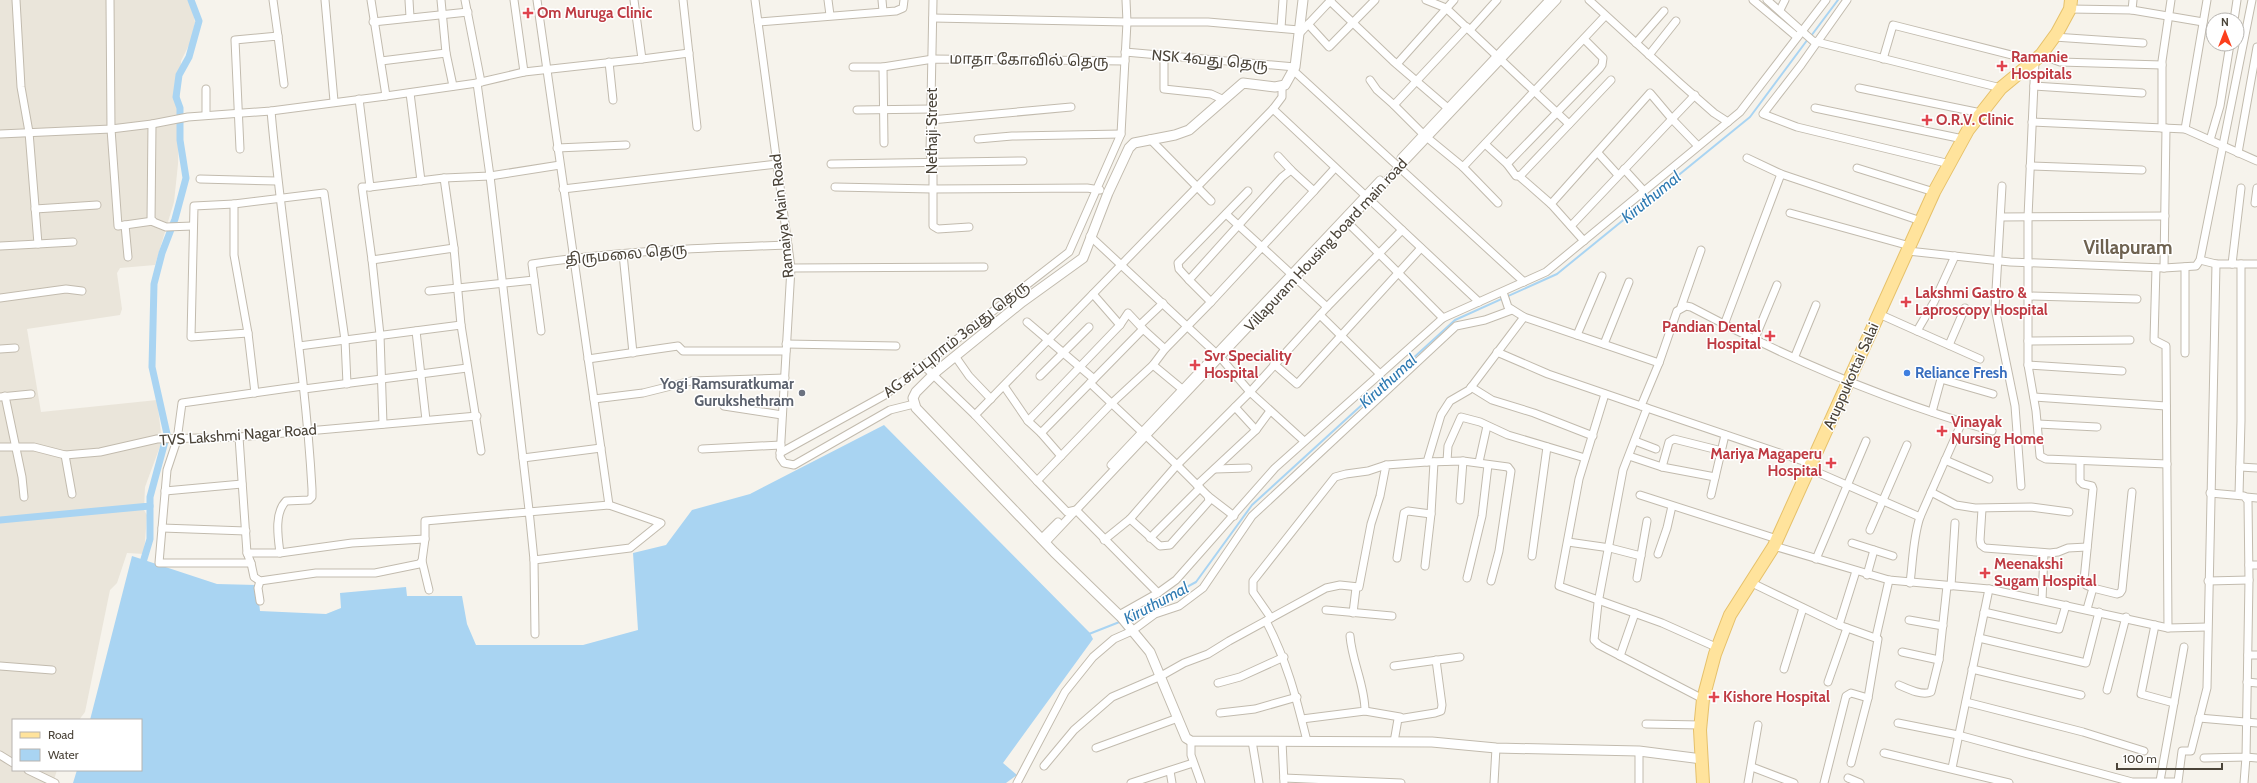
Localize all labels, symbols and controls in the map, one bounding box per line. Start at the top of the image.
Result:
place label: Om Muruga Clinic [537,4,652,22]
marker: Om Muruga Clinic [522,7,534,19]
north arrow [2205,12,2245,52]
text: N [2221,15,2229,29]
street label: NSK 4வது தெரு [1151,46,1269,76]
place label: Ramanie Hospitals [2011,48,2072,83]
street label: மாதா கோவில் தெரு [949,50,1109,72]
marker: Ramanie Hospitals [1996,60,2008,72]
street label: Nethaji Street [923,88,941,174]
place label: O.R.V. Clinic [1936,111,2014,129]
marker: O.R.V. Clinic [1921,114,1933,126]
street label: Ramaiya Main Road [767,153,797,279]
street label: Villapuram Housing board main road [1241,155,1411,335]
water label: Kiruthumal [1617,167,1685,227]
district label: Villapuram [2083,236,2173,259]
street label: திருமலை தெரு [564,240,688,270]
street label: AG சுப்புராம் 3வது தெரு [880,277,1034,403]
place label: Lakshmi Gastro & Laproscopy Hospital [1915,284,2048,319]
marker: Lakshmi Gastro & Laproscopy Hospital [1900,296,1912,308]
place label: Pandian Dental Hospital [1662,318,1761,353]
street label: Aruppukottai Salai [1819,320,1883,432]
marker: Pandian Dental Hospital [1764,330,1776,342]
place label: Svr Speciality Hospital [1204,347,1293,382]
water label: Kiruthumal [1355,350,1421,412]
marker: Svr Speciality Hospital [1189,359,1201,371]
place label: Reliance Fresh [1915,364,2007,382]
marker: Reliance Fresh [1902,368,1912,378]
place label: Yogi Ramsuratkumar Gurukshethram [659,375,794,410]
marker: Yogi Ramsuratkumar Gurukshethram [797,388,807,398]
place label: Vinayak Nursing Home [1951,413,2044,448]
street label: TVS Lakshmi Nagar Road [159,421,317,449]
marker: Vinayak Nursing Home [1936,425,1948,437]
place label: Mariya Magaperu Hospital [1710,445,1822,480]
marker: Mariya Magaperu Hospital [1825,457,1837,469]
place label: Meenakshi Sugam Hospital [1994,555,2097,590]
marker: Meenakshi Sugam Hospital [1979,567,1991,579]
water label: Kiruthumal [1120,578,1192,628]
place label: Kishore Hospital [1723,688,1830,706]
marker: Kishore Hospital [1708,691,1720,703]
legend [12,719,142,771]
text: Road [48,727,74,742]
scale bar [2117,745,2222,771]
text: Water [48,747,79,762]
text: 100 m [2123,751,2157,766]

